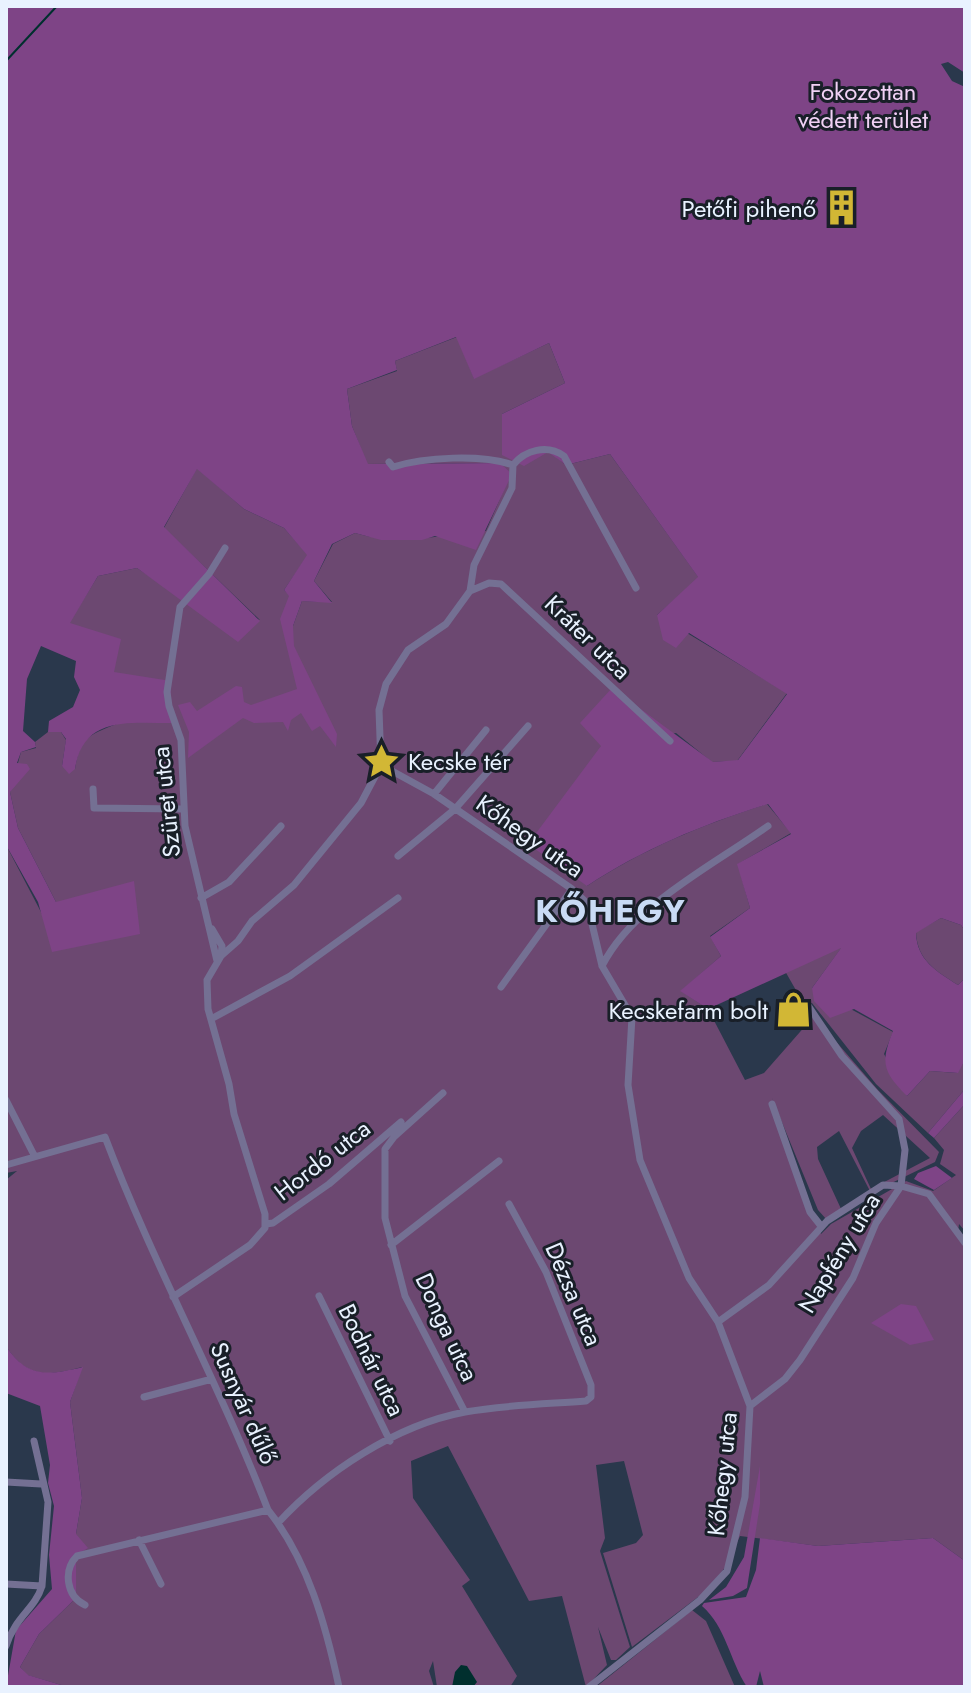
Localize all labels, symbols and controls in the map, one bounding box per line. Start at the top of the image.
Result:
park label: Fokozottan védett terület [798,74,928,137]
building icon: Petőfi pihenő [823,189,861,227]
place label: Petőfi pihenő [681,191,816,226]
street label: Kráter utca [537,587,639,687]
place icon: Kecske tér [363,742,401,780]
place label: Kecske tér [408,744,511,779]
street label: Szüret utca [143,745,189,859]
street label: Kőhegy utca [469,786,591,886]
district label: KŐHEGY [535,888,687,934]
shop icon: Kecskefarm bolt [775,991,813,1029]
place label: Kecskefarm bolt [608,993,768,1028]
street label: Hordó utca [266,1111,378,1209]
street label: Napfény utca [789,1186,889,1320]
street label: Dézsa utca [536,1237,612,1351]
street label: Donga utca [407,1267,487,1387]
street label: Bodnár utca [330,1298,414,1422]
street label: Susnyár dűlő [201,1336,287,1470]
street label: Kőhegy utca [698,1410,746,1538]

